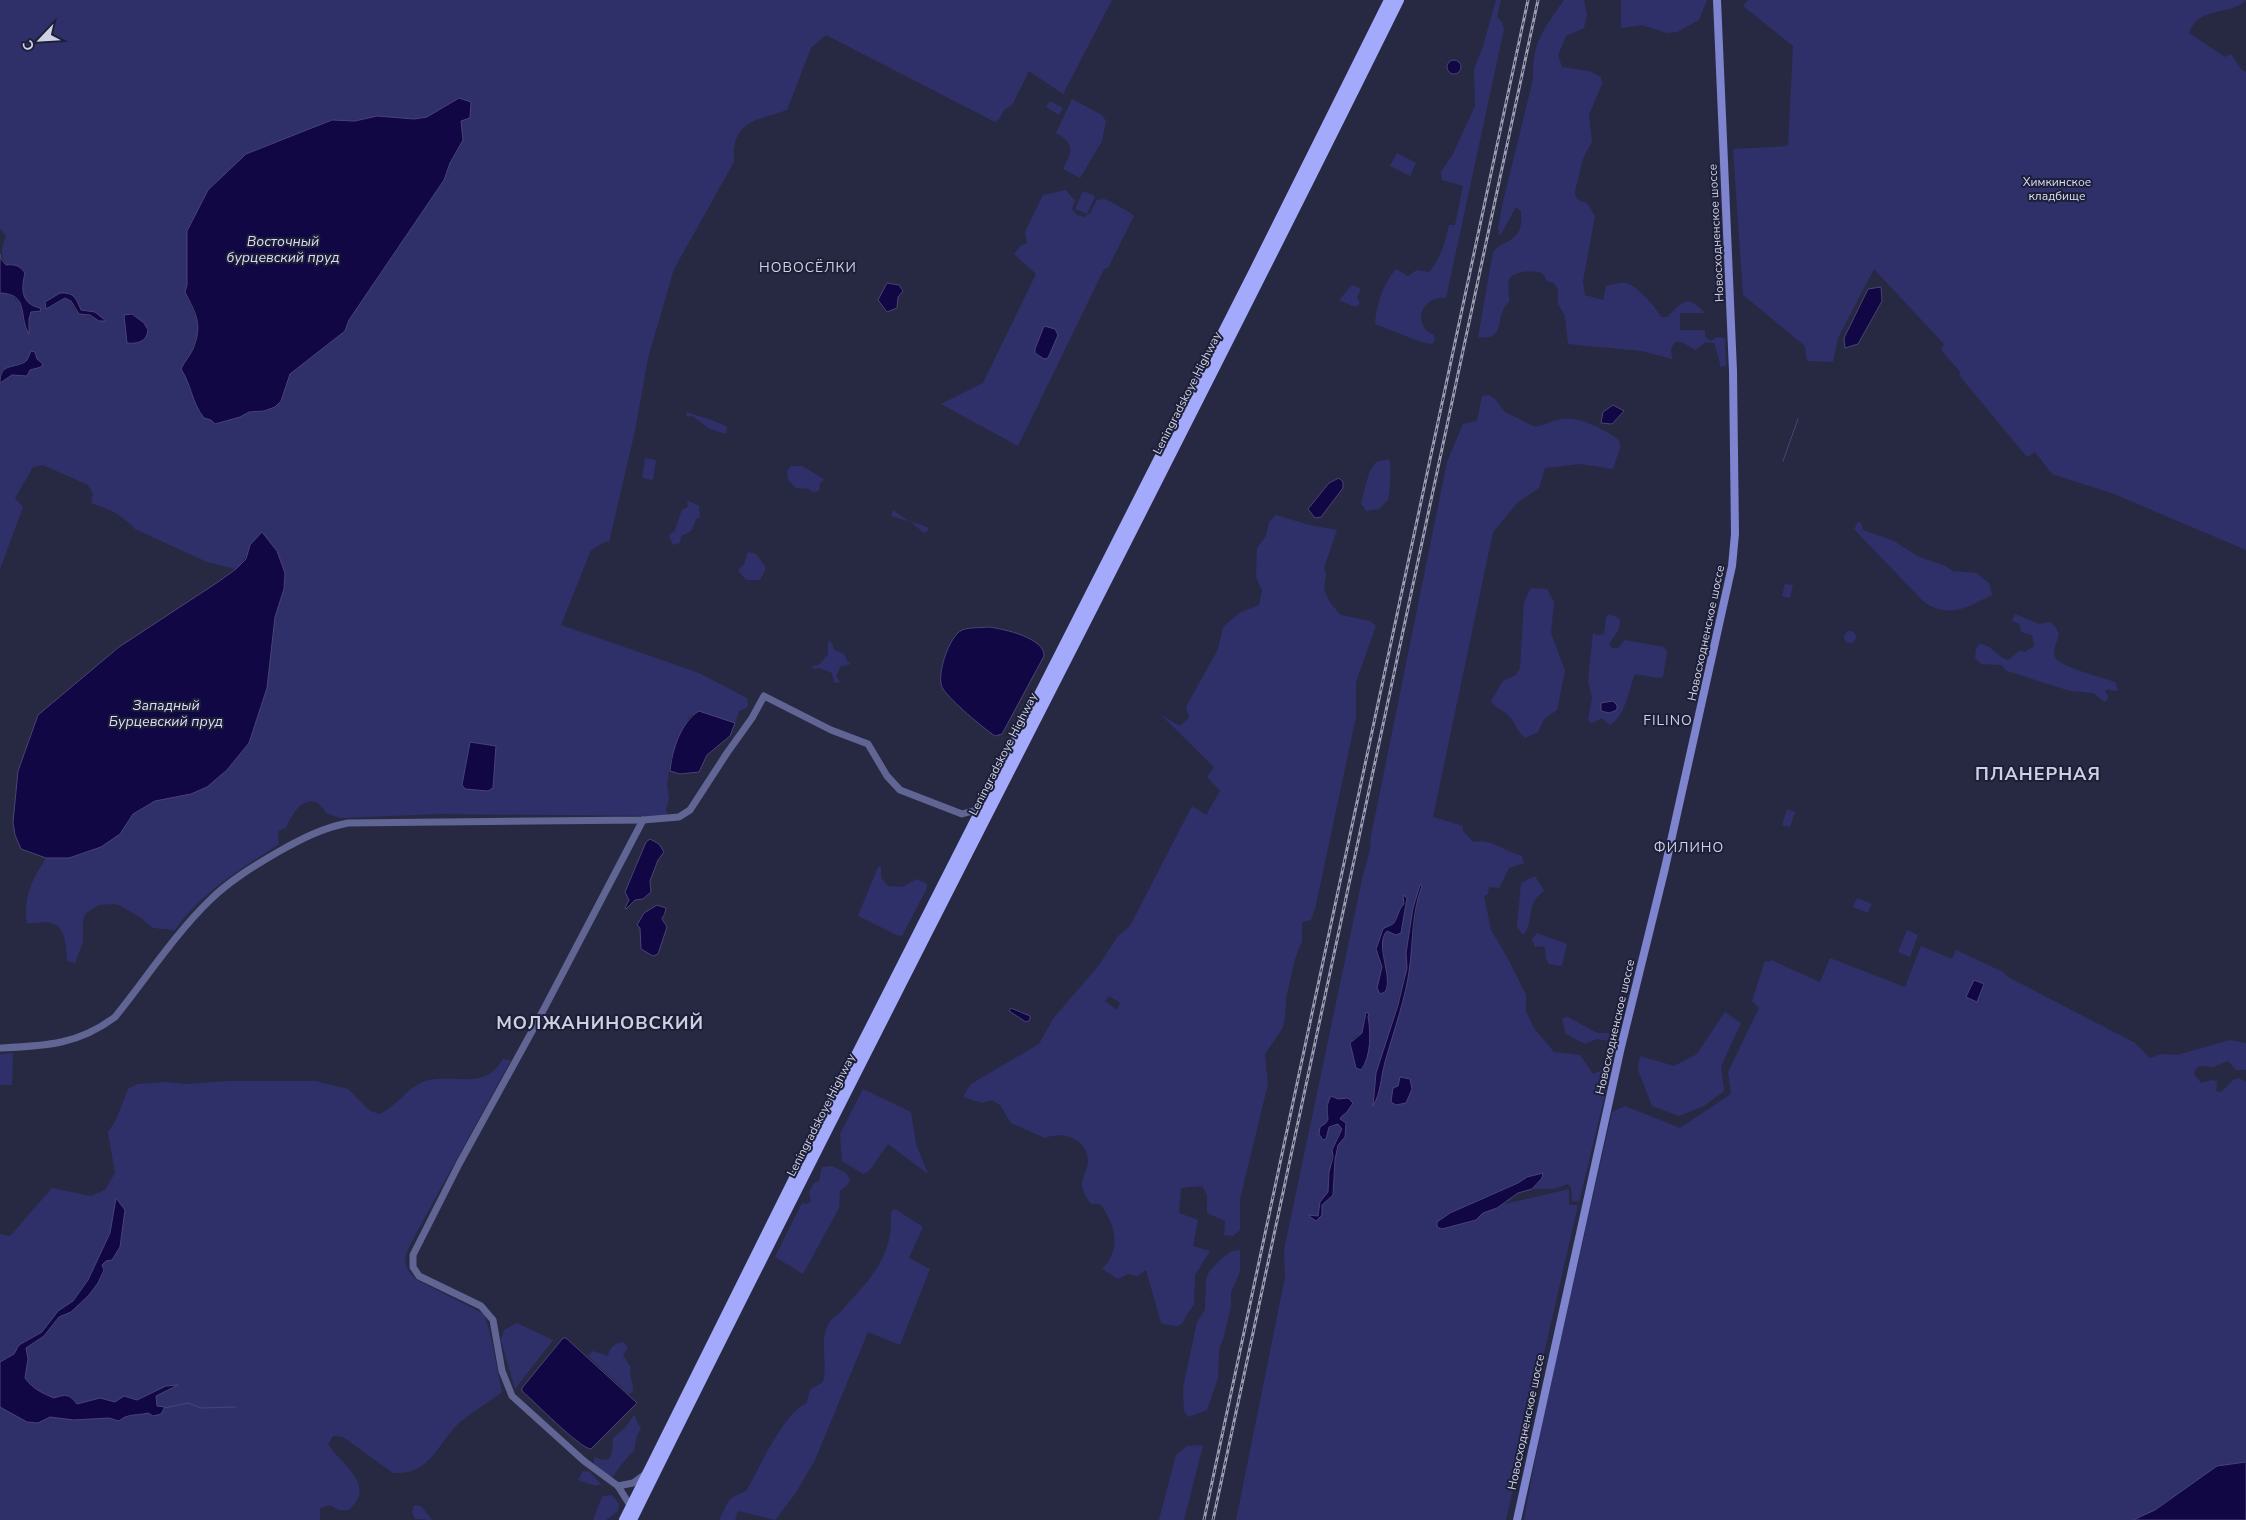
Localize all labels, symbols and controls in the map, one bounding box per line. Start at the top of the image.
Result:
north arrow [15,15,65,65]
text: С [18,37,39,54]
street label: Новосходненское шоссе [1704,163,1728,303]
park label: Химкинское кладбище [2023,174,2091,204]
water label: Восточный бурцевский пруд [227,232,339,267]
district label: НОВОСЁЛКИ [759,258,857,277]
street label: Leningradskoye Highway [1149,328,1225,457]
street label: Новосходненское шоссе [1684,564,1728,702]
street label: Leningradskoye Highway [965,689,1041,818]
water label: Западный Бурцевский пруд [109,696,223,731]
district label: FILINO [1643,711,1693,730]
district label: ПЛАНЕРНАЯ [1975,762,2101,786]
district label: ФИЛИНО [1654,838,1724,857]
street label: Новосходненское шоссе [1592,958,1638,1096]
district label: МОЛЖАНИНОВСКИЙ [496,1011,704,1035]
street label: Leningradskoye Highway [783,1050,859,1179]
street label: Новосходненское шоссе [1504,1353,1548,1491]

